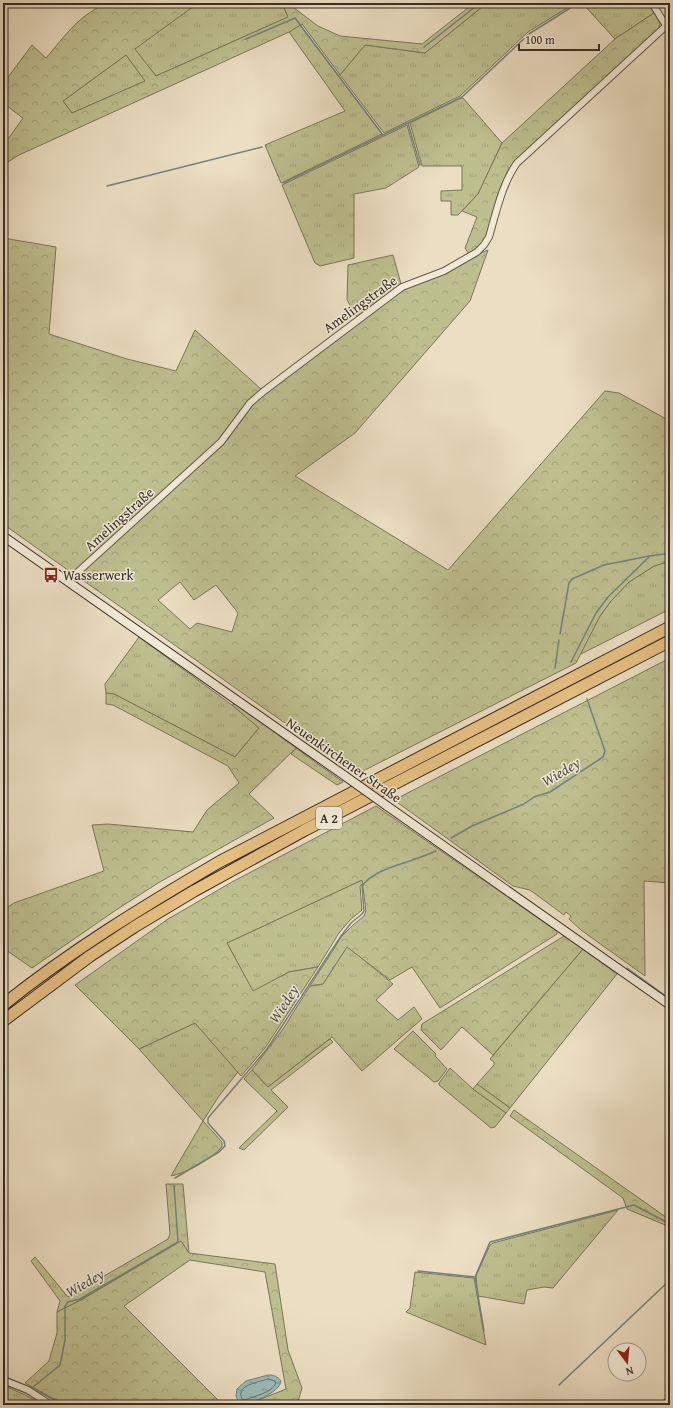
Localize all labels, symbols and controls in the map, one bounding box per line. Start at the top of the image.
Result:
scale bar [519,26,599,52]
text: 100 m [525,31,555,48]
street label: Amelingstraße [319,270,401,338]
street label: Amelingstraße [80,482,158,555]
place label: Wasserwerk [63,565,134,585]
bus stop icon: Wasserwerk [42,566,60,584]
street label: Neuenkirchener Straße [282,713,406,808]
water label: Wiedey [537,752,584,791]
road number: A 2 [316,807,342,829]
water label: Wiedey [263,980,304,1027]
water label: Wiedey [61,1263,108,1302]
north arrow [607,1342,647,1382]
text: N [623,1363,635,1380]

